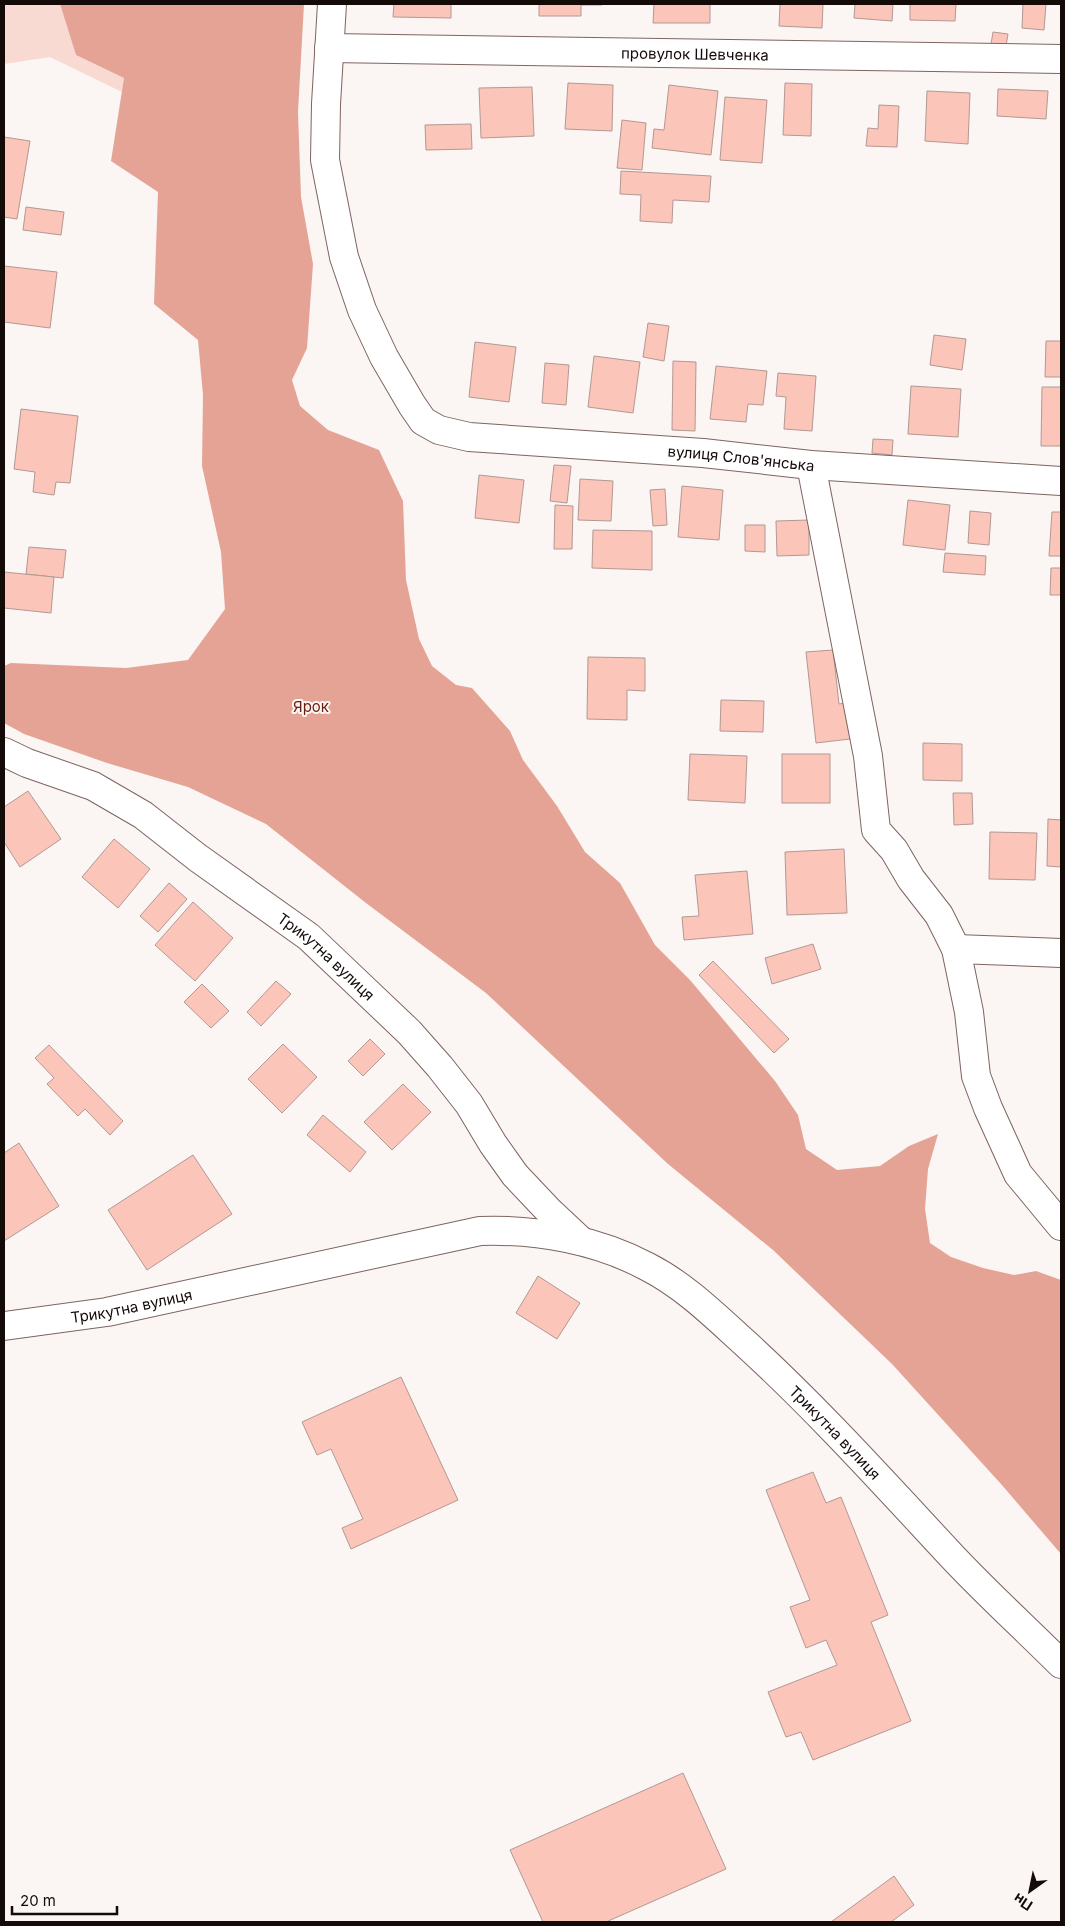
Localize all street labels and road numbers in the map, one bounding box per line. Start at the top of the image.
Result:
street label: провулок Шевченка [621,43,769,64]
street label: вулиця Слов'янська [667,441,816,475]
street label: Трикутна вулиця [274,908,379,1004]
street label: Трикутна вулиця [69,1284,194,1326]
street label: Трикутна вулиця [786,1381,885,1483]

